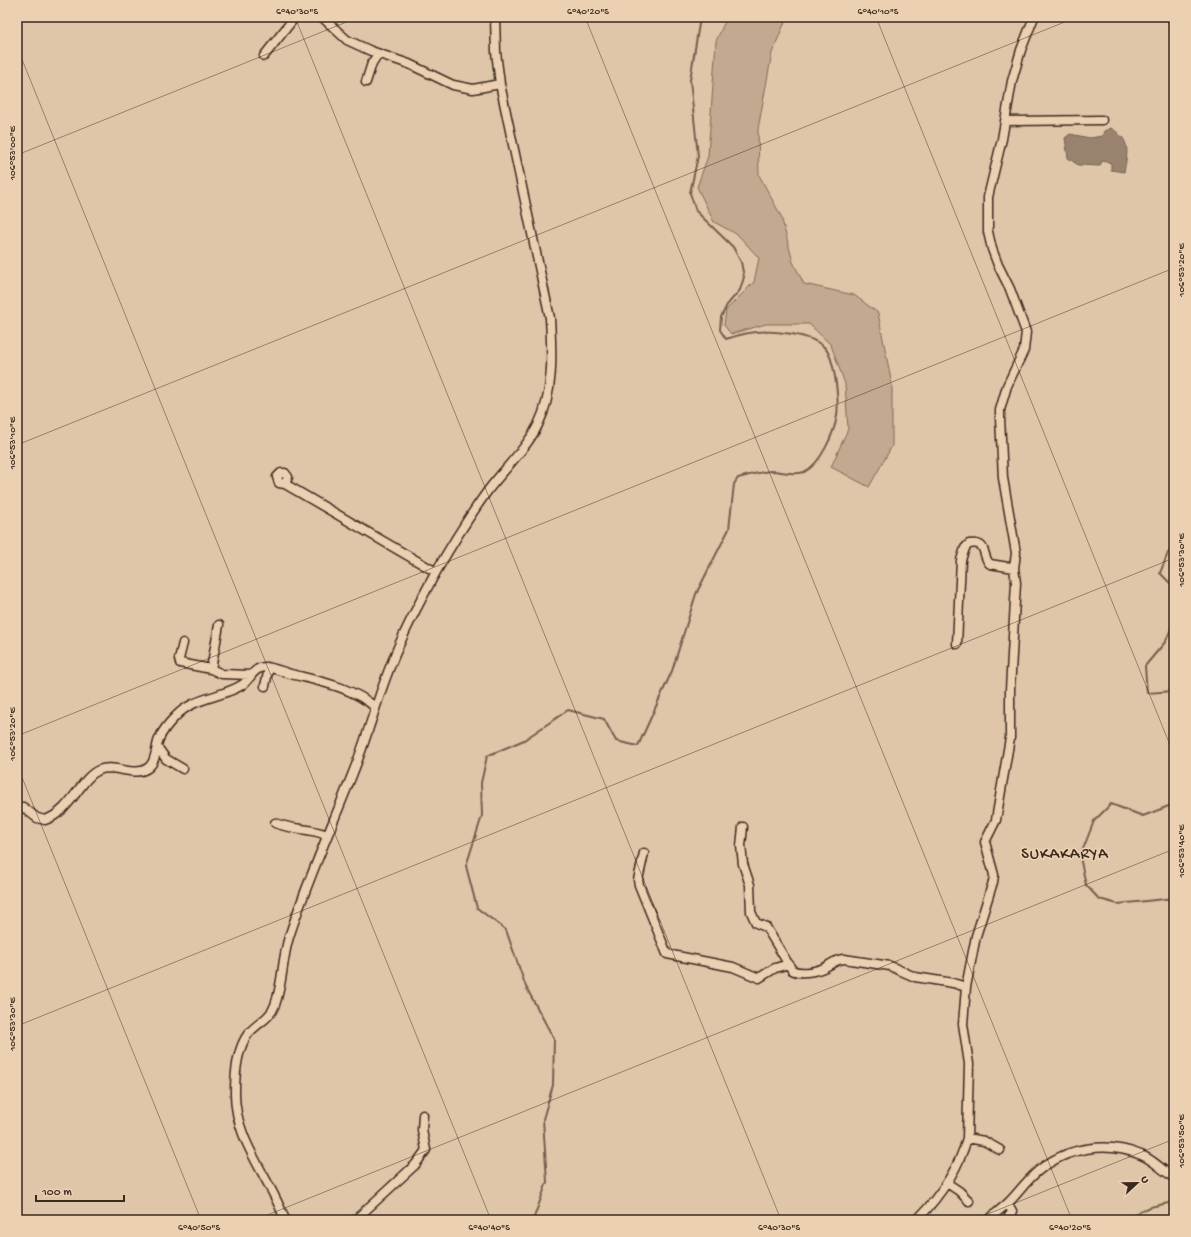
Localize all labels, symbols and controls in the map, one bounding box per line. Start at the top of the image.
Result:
text: 6°40'30"S [276,6,318,18]
text: 6°40'20"S [567,6,609,18]
text: 6°40'10"S [857,6,899,18]
text: 106°53'00"E [7,125,19,181]
text: 106°53'20"E [1176,243,1188,298]
text: 106°53'10"E [7,416,19,470]
text: 106°53'30"E [1176,532,1188,588]
text: 106°53'20"E [7,707,19,762]
text: 106°53'40"E [1176,824,1188,879]
district label: SUKAKARYA [1021,846,1109,865]
text: 106°53'30"E [7,996,19,1052]
text: 106°53'50"E [1176,1113,1188,1169]
north arrow [1117,1163,1157,1203]
text: U [1138,1175,1151,1186]
scale bar [36,1177,124,1203]
text: 100 m [41,1186,72,1200]
text: 6°40'50"S [178,1222,220,1234]
text: 6°40'40"S [468,1222,510,1234]
text: 6°40'30"S [758,1222,800,1234]
text: 6°40'20"S [1049,1222,1091,1234]

